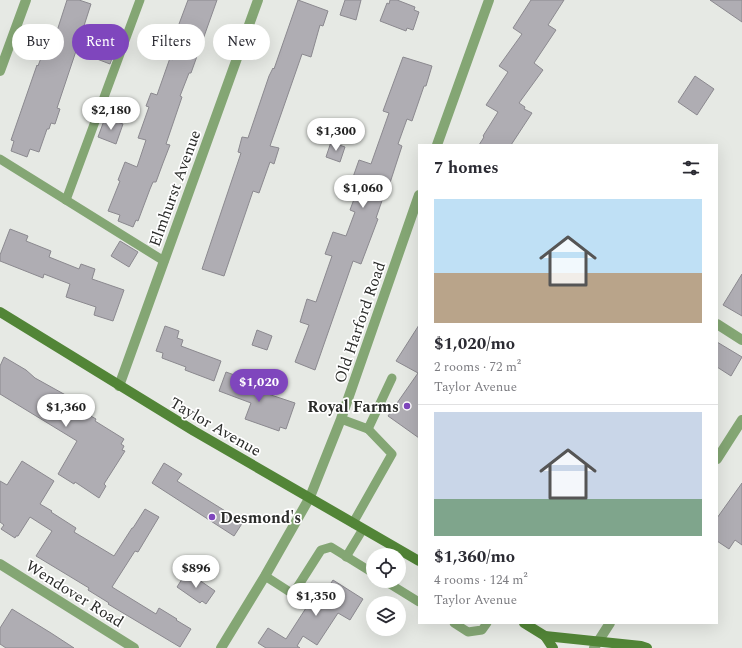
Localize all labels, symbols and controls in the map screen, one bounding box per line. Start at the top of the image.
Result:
chip: Buy [12,24,64,60]
chip: Rent [72,24,129,60]
chip: Filters [137,24,205,60]
chip: New [213,24,270,60]
pin: $2,180 [78,97,144,131]
text: $2,180 [91,100,131,120]
pin: $1,300 [303,118,369,152]
text: $1,300 [316,121,356,141]
street label: Elmhurst Avenue [143,127,207,250]
text: 7 homes [434,155,499,181]
icon: filters [680,157,702,179]
pin: $1,060 [330,175,396,209]
text: $1,060 [343,178,383,198]
icon: home [532,225,604,297]
street label: Old Harford Road [328,258,392,386]
text: $1,020/mo [434,331,515,357]
text: 2 rooms · 72 m² [434,357,521,377]
pin: $1,020 [226,369,292,403]
text: $1,020 [239,372,279,392]
text: Taylor Avenue [434,377,517,397]
street label: Taylor Avenue [165,391,266,463]
pin: $1,360 [33,394,99,428]
place label: Royal Farms [307,395,399,419]
text: $1,360 [46,397,86,417]
marker: Royal Farms [402,401,412,411]
icon: home [532,438,604,510]
place label: Desmond's [220,506,301,530]
marker: Desmond's [207,512,217,522]
text: $1,360/mo [434,544,515,570]
map controls [366,548,406,636]
button: locate [366,548,406,588]
street label: Wendover Road [21,554,128,634]
pin: $896 [172,555,220,589]
text: $896 [181,558,211,578]
text: 4 rooms · 124 m² [434,570,528,590]
pin: $1,350 [283,583,349,617]
text: $1,350 [296,586,336,606]
text: Taylor Avenue [434,590,517,610]
button: layers [366,596,406,636]

